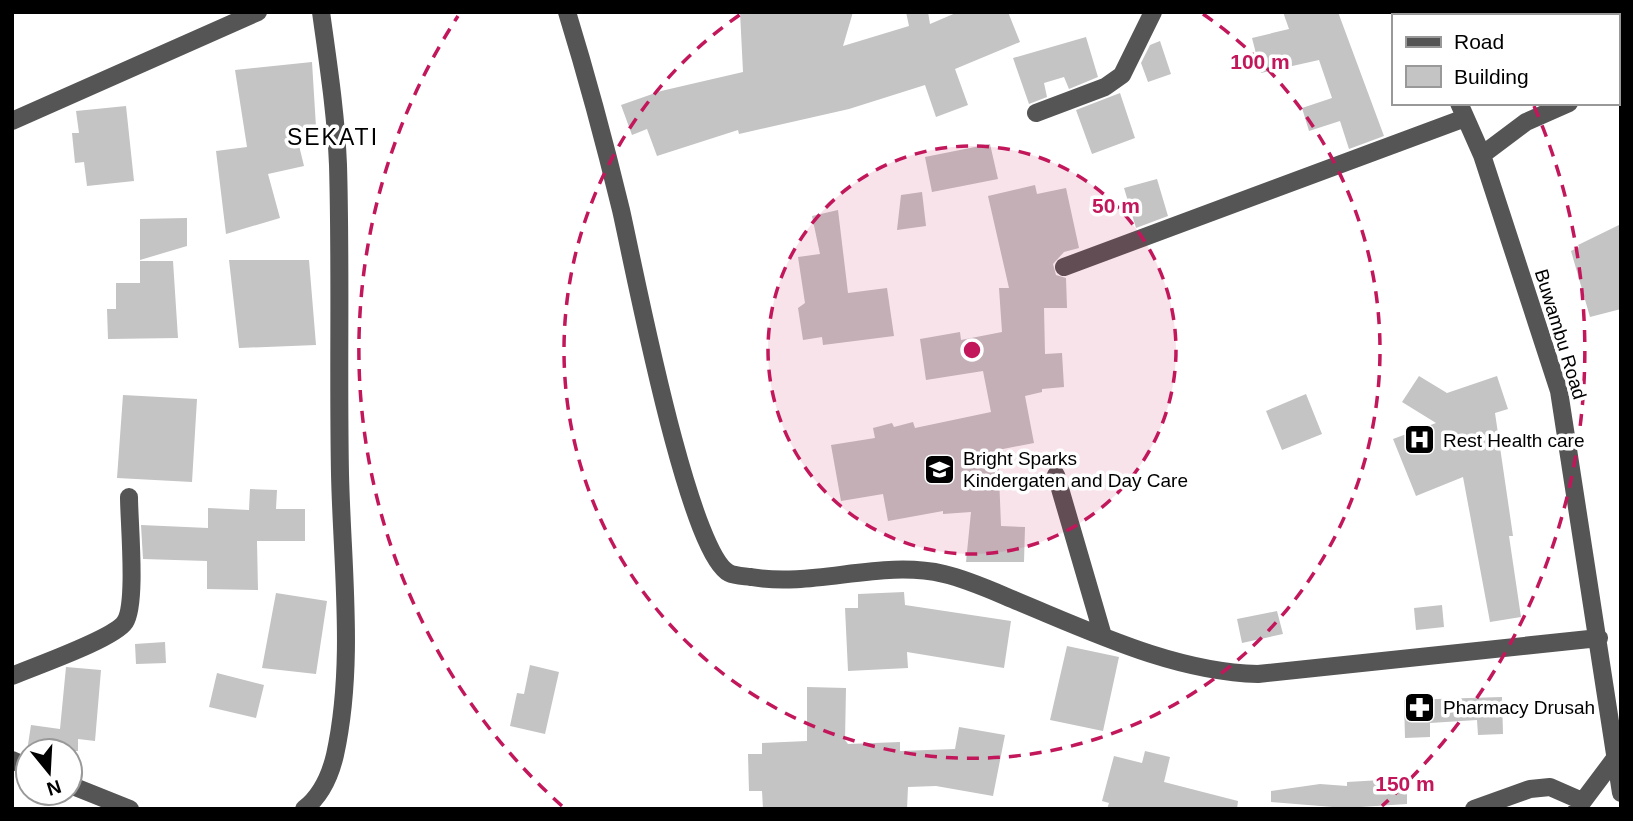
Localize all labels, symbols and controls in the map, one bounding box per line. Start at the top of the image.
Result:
legend [1392,14,1619,105]
text: Road [1454,30,1504,53]
text: 100 m [1230,50,1290,73]
text: Building [1454,65,1529,88]
district label: SEKATI [287,124,379,150]
text: 50 m [1092,194,1140,217]
street label: Buwambu Road [1531,266,1590,402]
centre of rings [960,338,984,362]
hospital icon: Rest Health care [1403,423,1437,457]
place label: Rest Health care [1443,430,1585,451]
place label: Bright Sparks Kindergaten and Day Care [963,448,1188,491]
school or university icon: Bright Sparks Kindergaten and Day Care [923,452,957,486]
pharmacy icon: Pharmacy Drusah [1403,690,1437,724]
place label: Pharmacy Drusah [1443,697,1595,718]
north arrow [14,737,84,807]
text: 150 m [1375,772,1435,795]
text: N [44,776,64,800]

